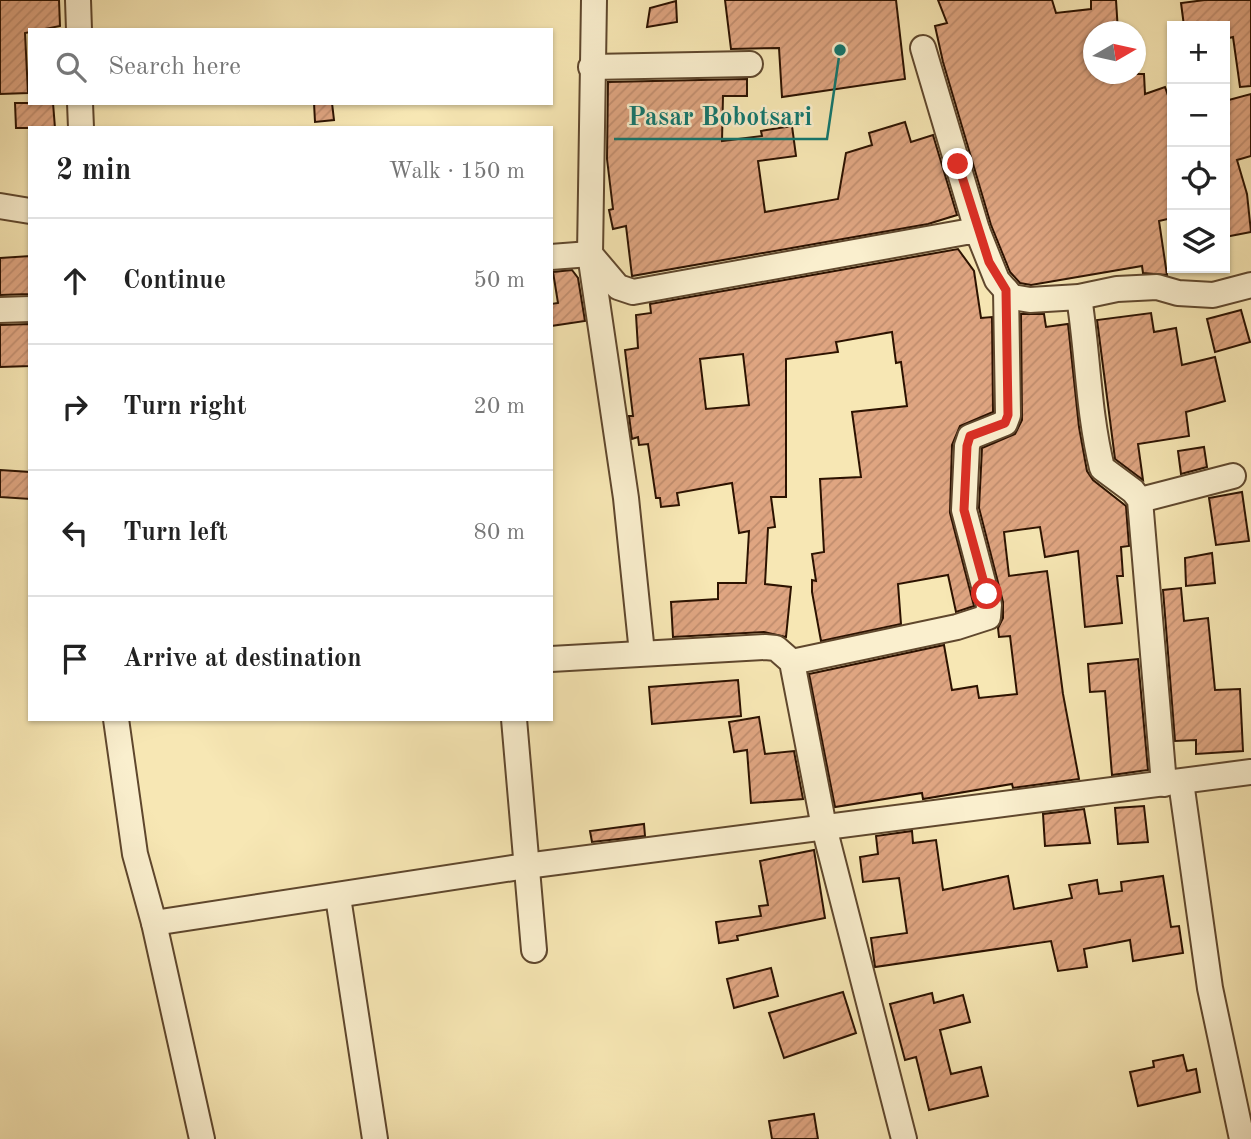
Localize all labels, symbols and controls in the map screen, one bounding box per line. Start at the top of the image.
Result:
north arrow [1083,21,1146,84]
map controls [1167,21,1230,273]
button: + [1167,21,1230,84]
search box [28,28,553,105]
icon: search [52,48,90,86]
text: Search here [108,54,241,80]
button: − [1167,84,1230,147]
callout: Pasar Bobotsari [614,92,827,139]
text: Pasar Bobotsari [628,105,812,131]
button: locate [1167,147,1230,210]
route end [942,148,973,179]
text: 2 min [56,156,131,186]
text: Walk · 150 m [389,160,525,183]
button: layers [1167,210,1230,273]
icon: ahead [56,262,94,300]
text: Continue [123,268,226,294]
text: 50 m [474,269,525,292]
icon: right [56,388,94,426]
text: Turn right [123,394,246,420]
text: 20 m [474,395,525,418]
icon: left [56,514,94,552]
text: Turn left [123,520,228,546]
text: 80 m [474,521,525,544]
route start [971,578,1002,609]
icon: arrive [56,640,94,678]
text: Arrive at destination [123,646,362,672]

